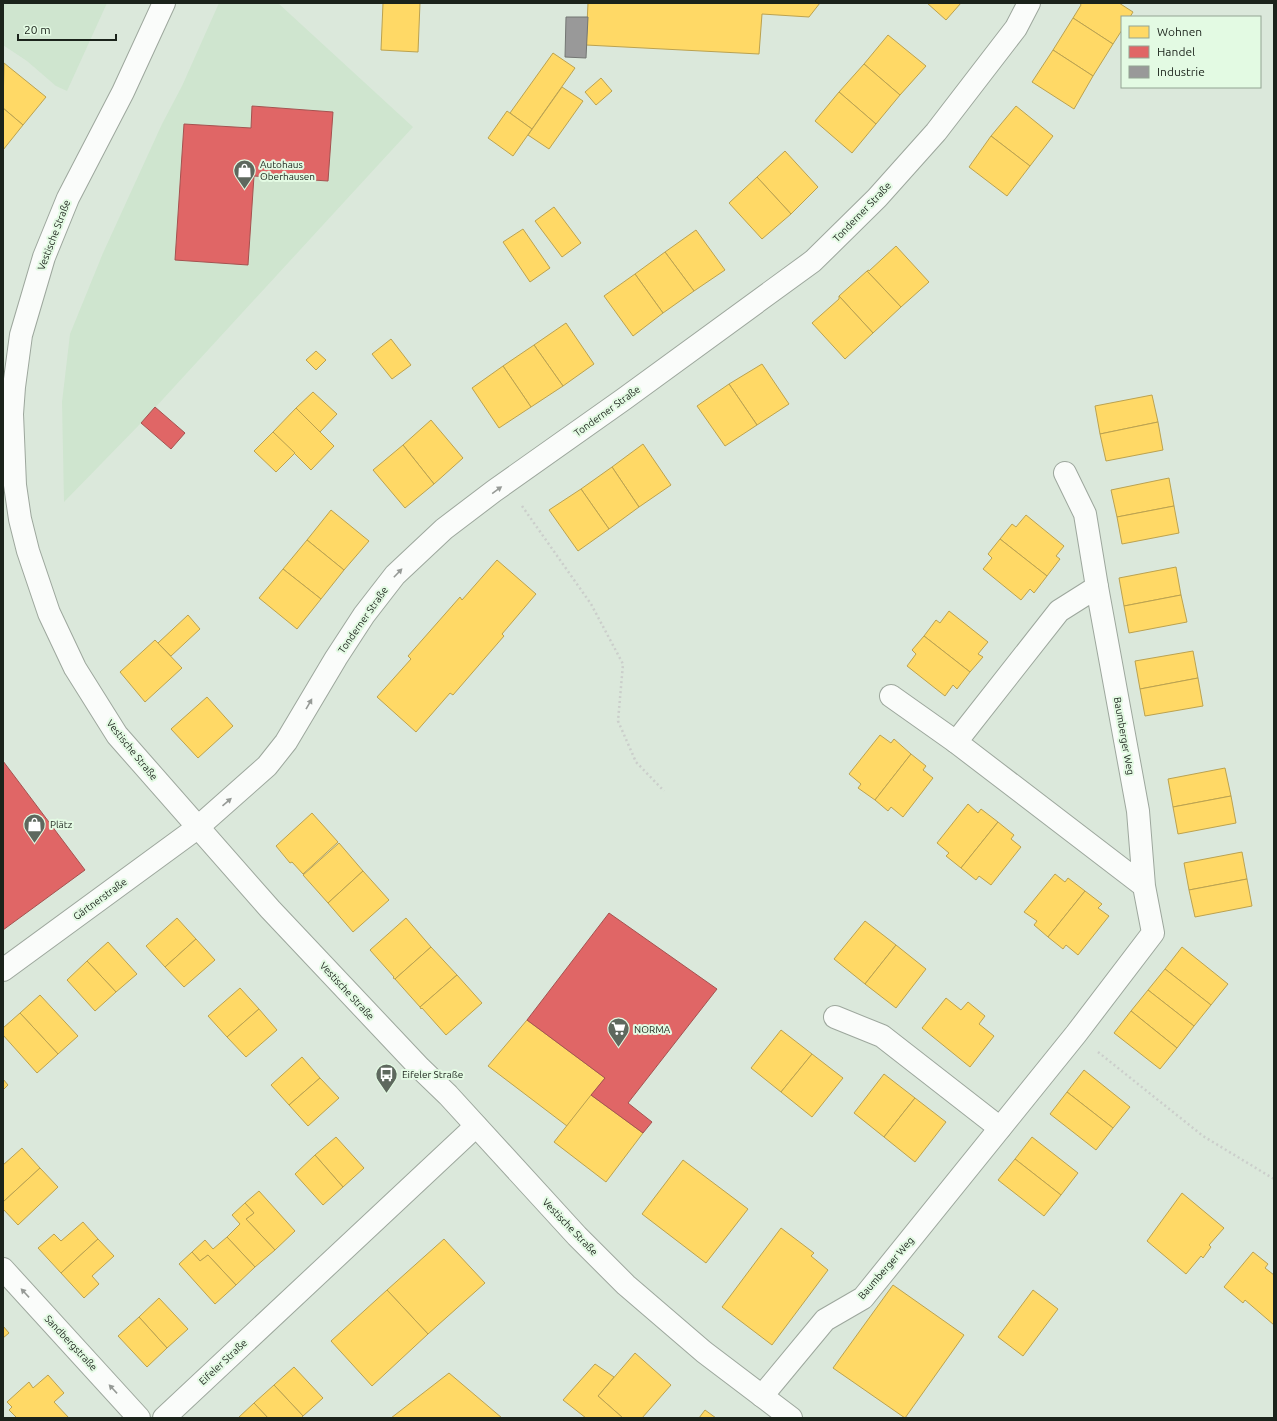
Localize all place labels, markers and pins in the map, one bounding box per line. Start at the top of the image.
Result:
shop icon: Autohaus Oberhausen [231,157,257,190]
place label: Autohaus Oberhausen [260,159,315,182]
shop icon: Plätz [21,811,47,844]
place label: Plätz [50,819,73,830]
supermarket icon: NORMA [605,1016,631,1049]
place label: NORMA [634,1024,671,1035]
bus stop icon: Eifeler Straße [373,1061,399,1094]
place label: Eifeler Straße [402,1069,463,1080]

